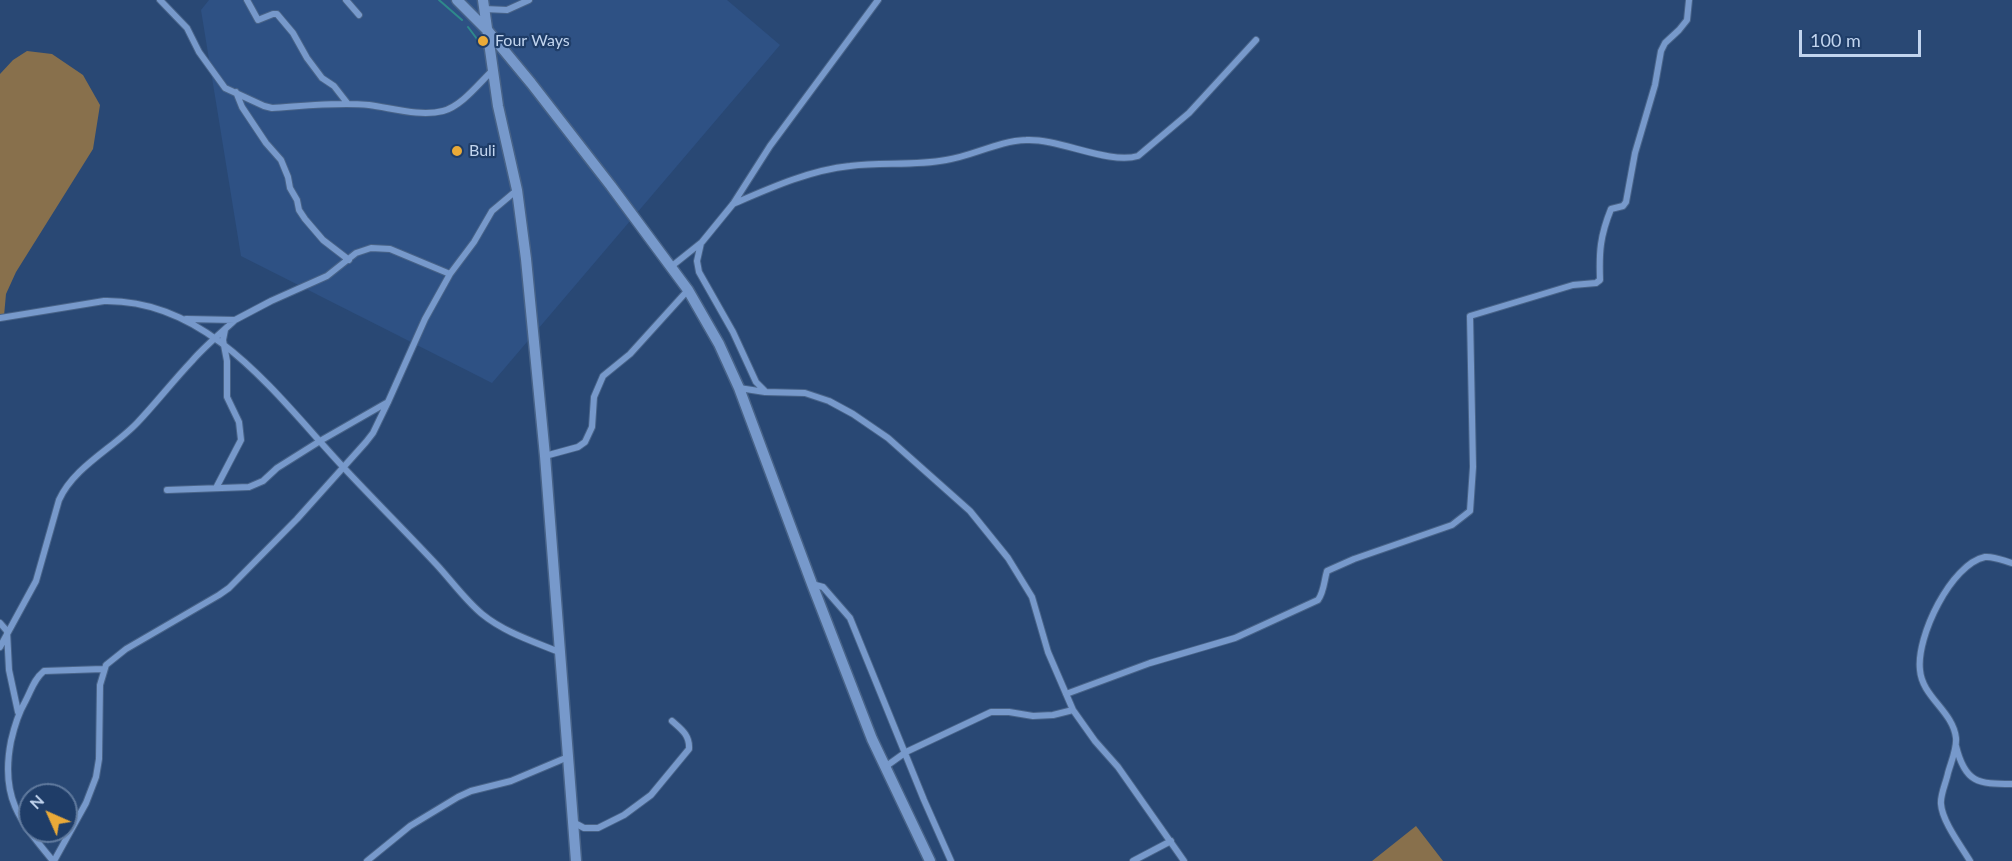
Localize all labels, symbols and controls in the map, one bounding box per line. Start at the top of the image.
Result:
scale bar [1802,18,1924,56]
text: 100 m [1810,29,1861,51]
place label: Four Ways [495,31,570,51]
marker: Four Ways [476,34,490,48]
place label: Buli [469,141,496,161]
marker: Buli [450,144,464,158]
north arrow [18,783,78,843]
text: N [25,790,47,812]

